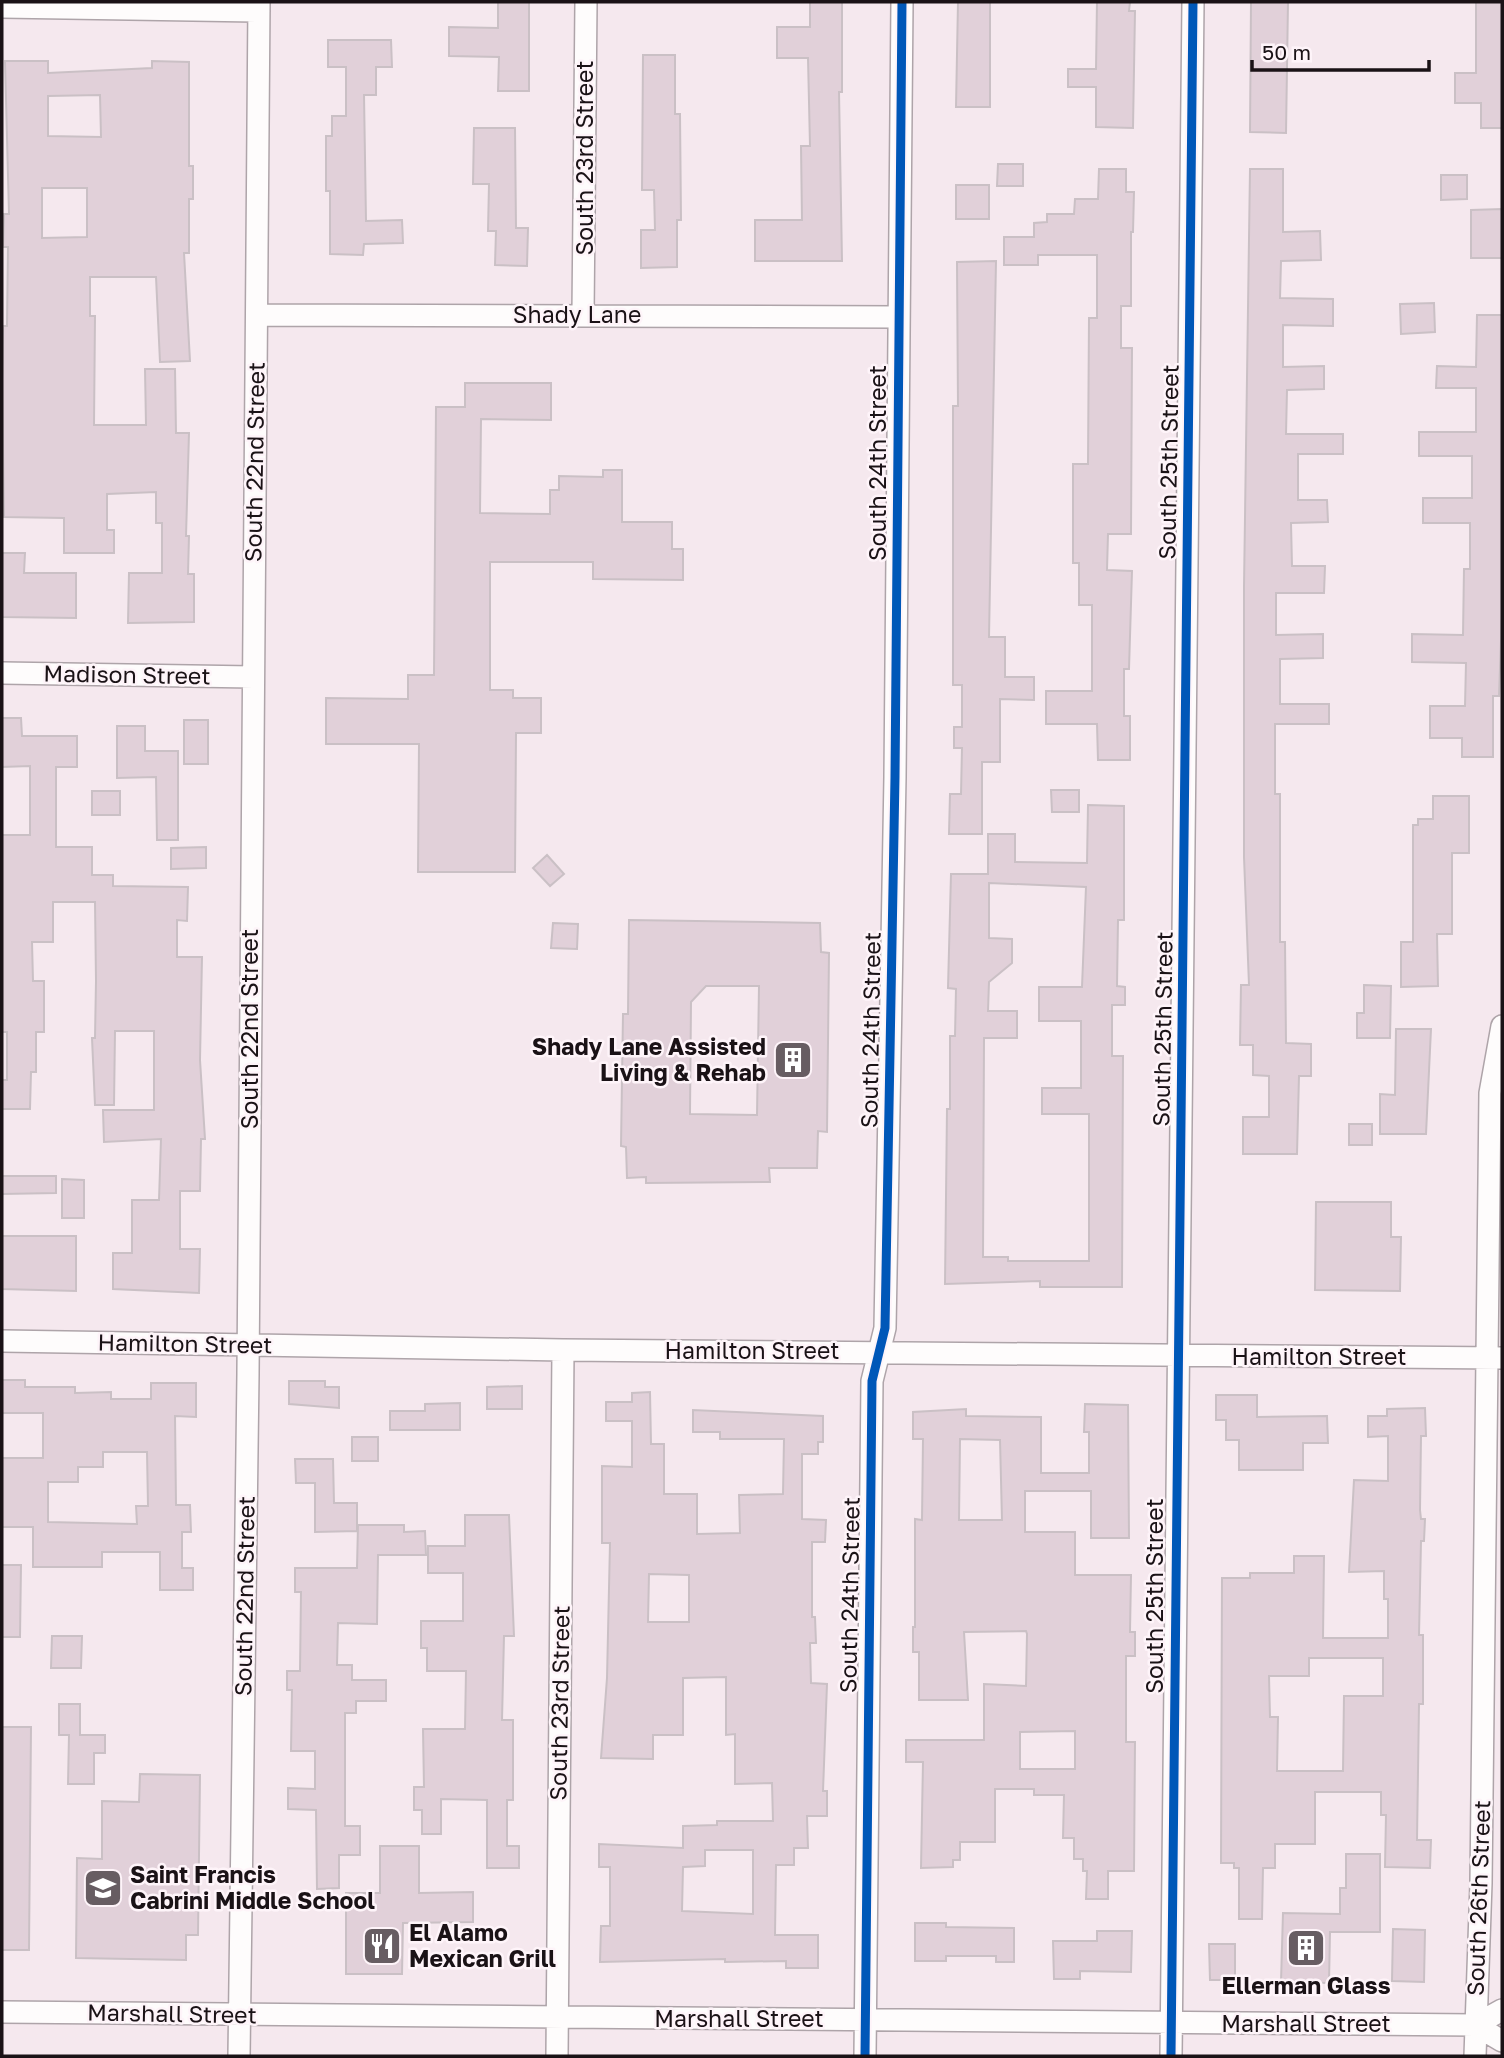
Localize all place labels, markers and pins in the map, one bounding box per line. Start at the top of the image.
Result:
place label: Shady Lane Assisted Living & Rehab [532,1032,766,1086]
building icon: Shady Lane Assisted Living & Rehab [772,1039,814,1081]
place label: Saint Francis Cabrini Middle School [130,1860,375,1914]
school or university icon: Saint Francis Cabrini Middle School [82,1867,124,1909]
place label: El Alamo Mexican Grill [409,1918,556,1972]
restaurant icon: El Alamo Mexican Grill [361,1925,403,1967]
building icon: Ellerman Glass [1285,1927,1327,1969]
place label: Ellerman Glass [1221,1971,1391,1999]

